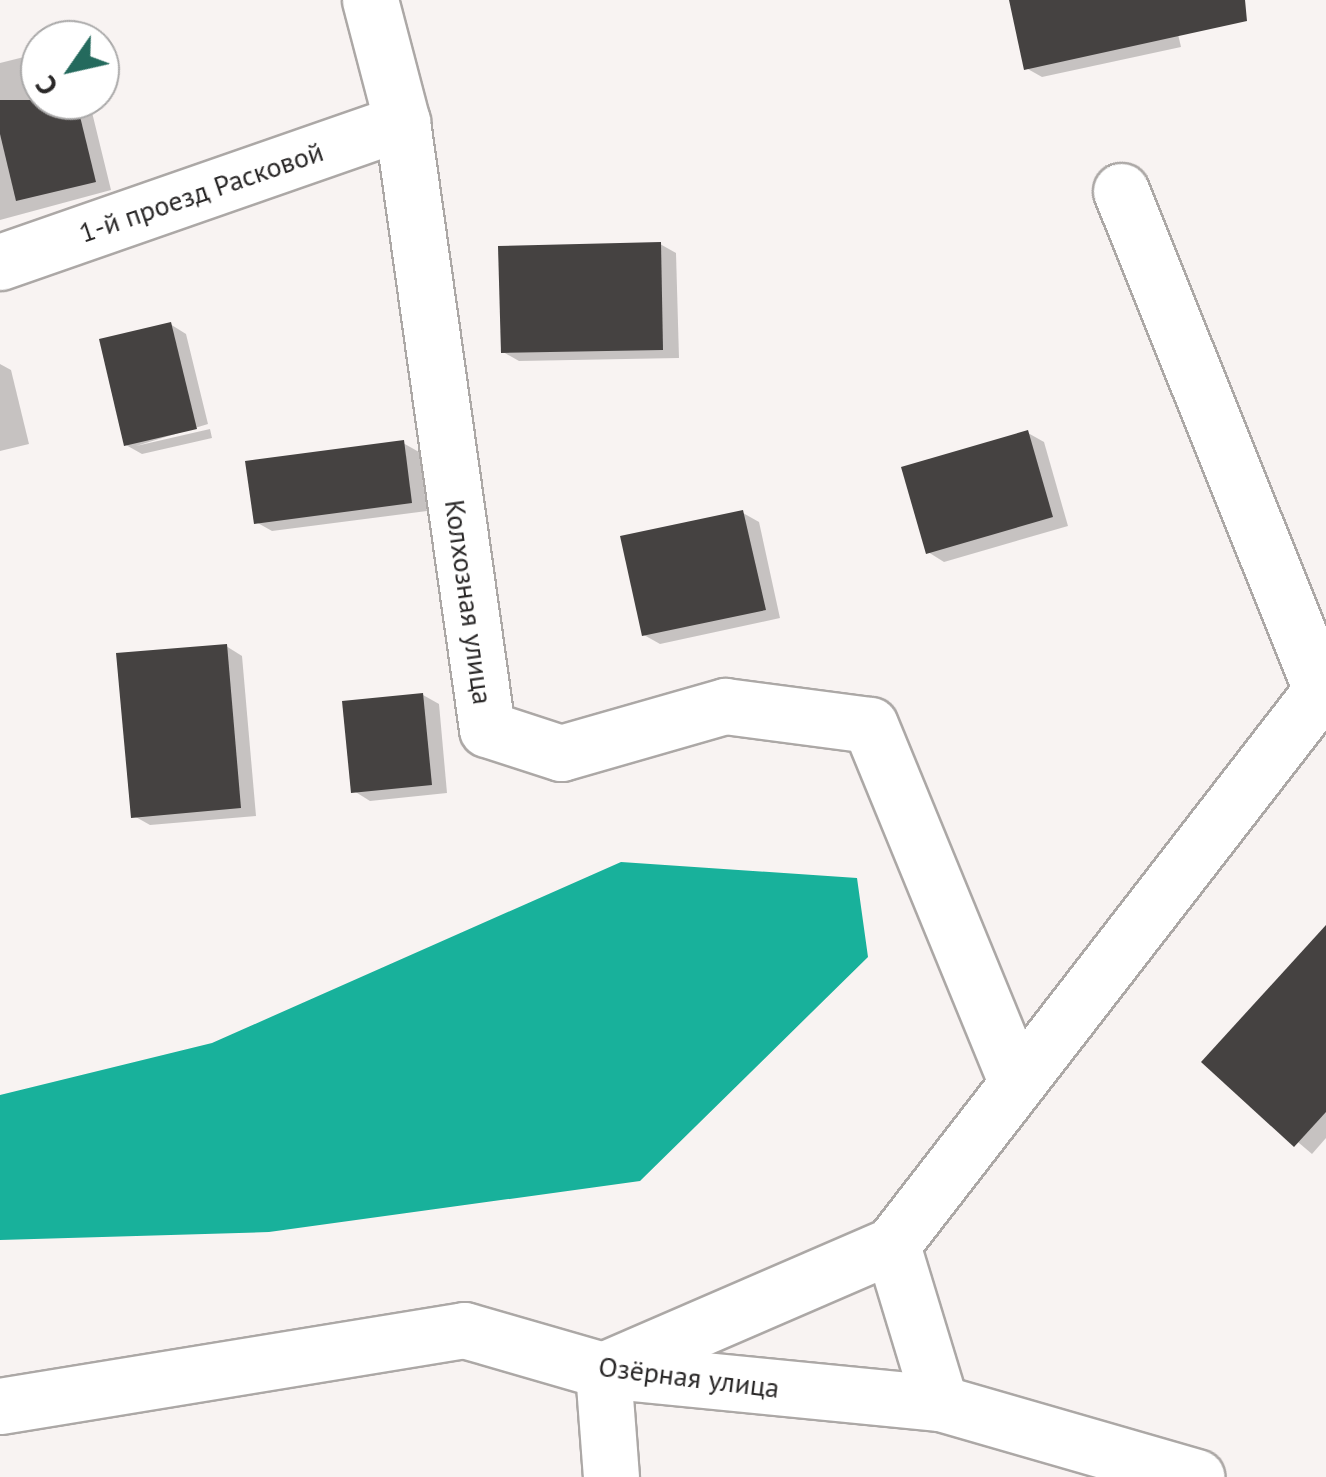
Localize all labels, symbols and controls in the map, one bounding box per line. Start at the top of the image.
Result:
north arrow [20,20,120,120]
text: С [27,69,66,103]
street label: 1-й проезд Расковой [75,134,327,250]
street label: Колхозная улица [438,497,500,707]
street label: Озёрная улица [597,1349,781,1405]

